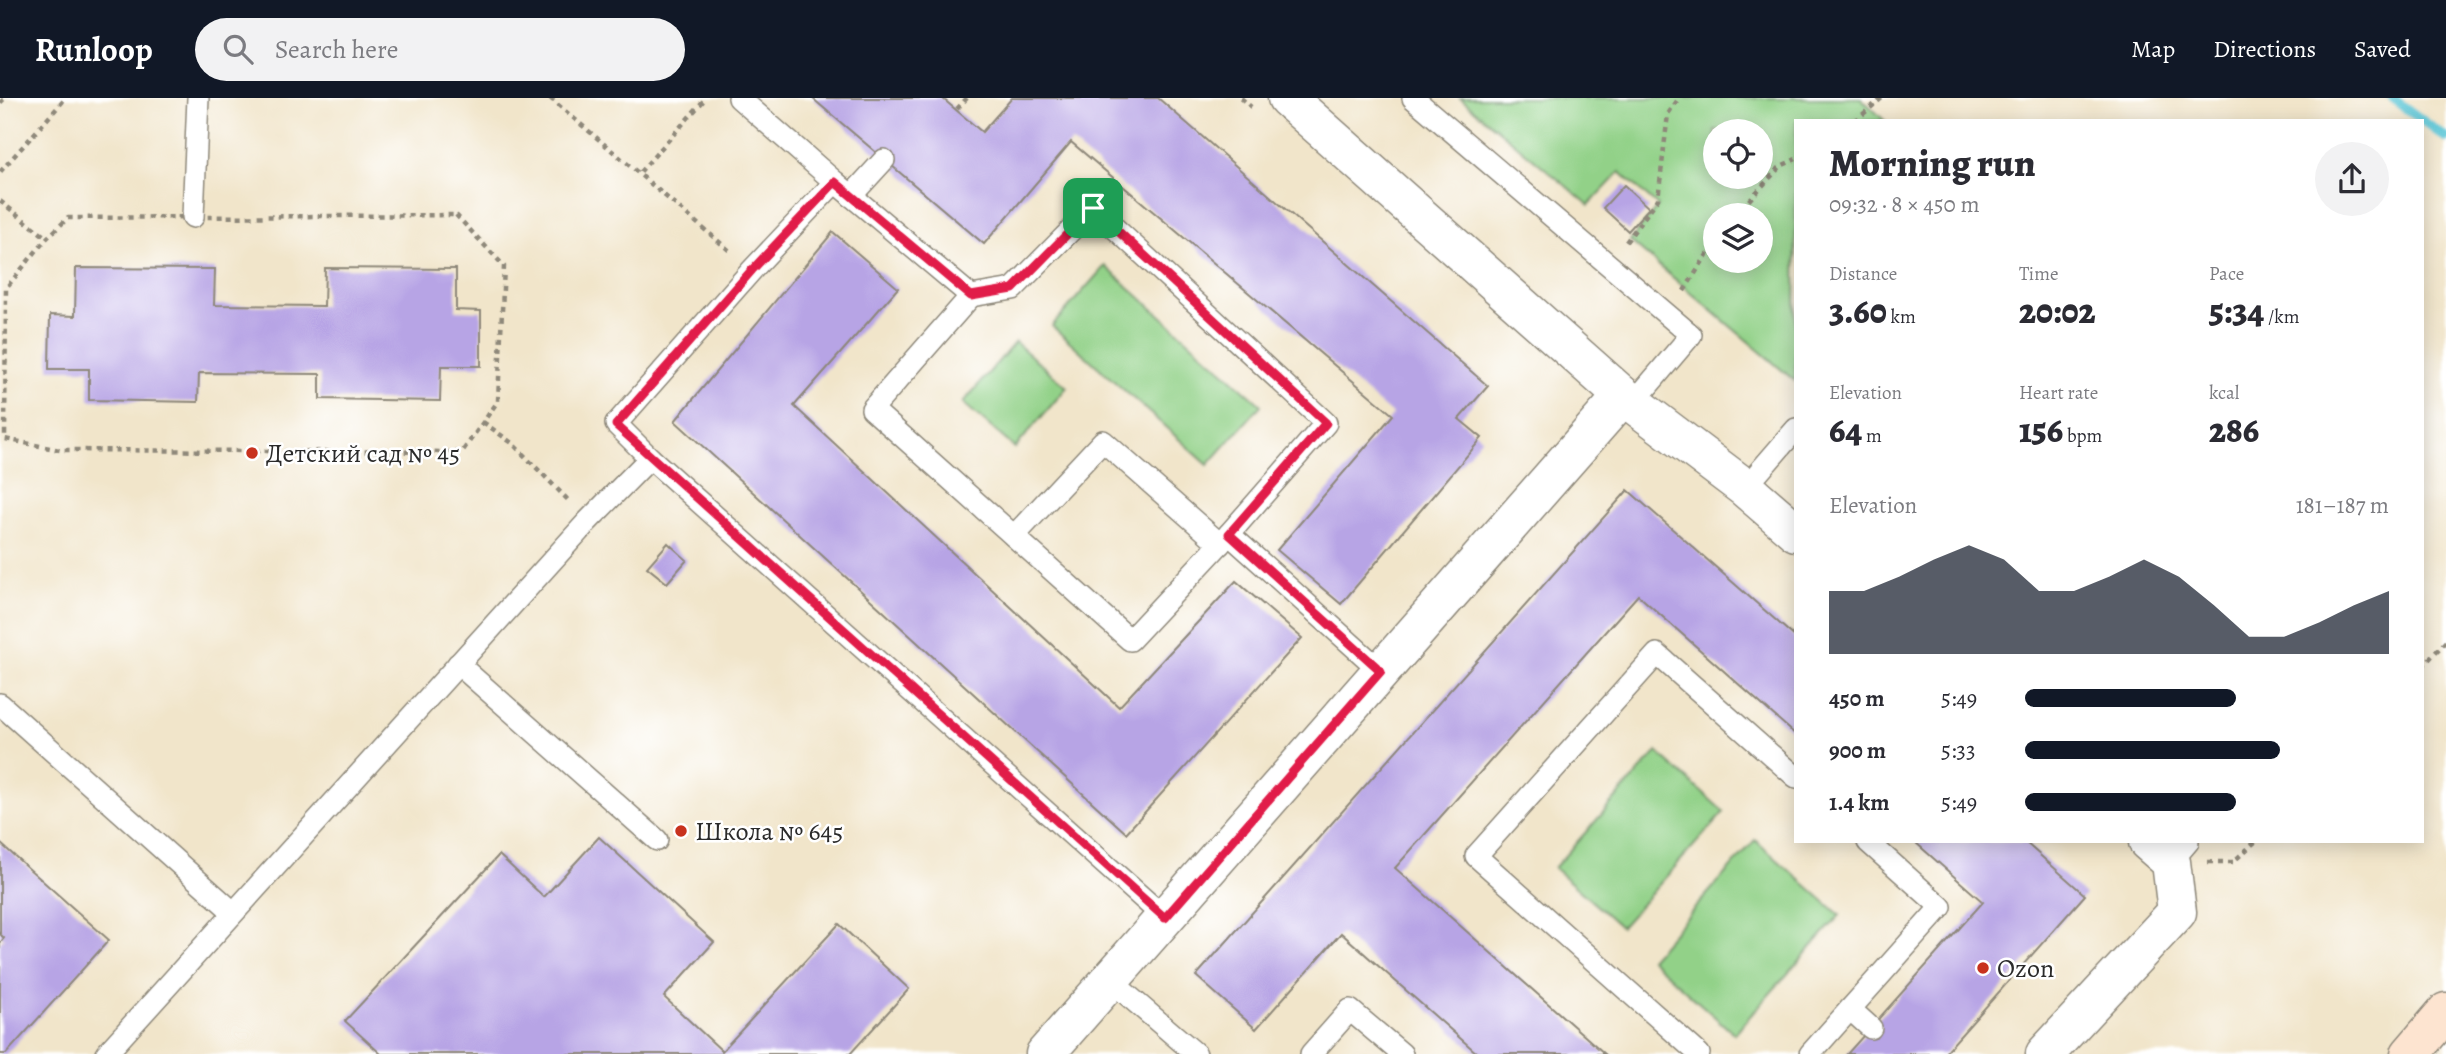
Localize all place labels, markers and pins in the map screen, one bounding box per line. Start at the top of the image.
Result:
pin [1063,178,1123,238]
place label: Детский сад № 45 [266,436,460,471]
marker: Детский сад № 45 [244,445,260,461]
place label: Школа № 645 [695,814,844,849]
marker: Школа № 645 [673,823,689,839]
place label: Ozon [1997,951,2054,986]
marker: Ozon [1975,960,1991,976]

